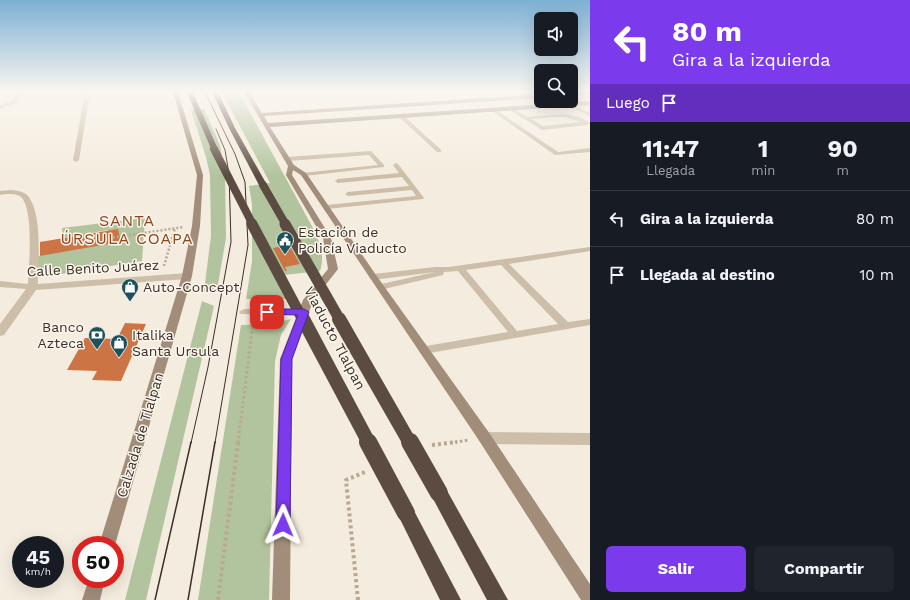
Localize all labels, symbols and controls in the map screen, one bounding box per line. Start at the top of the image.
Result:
map controls [534,12,578,108]
button: sound [534,12,578,56]
text: 80 m [672,15,742,48]
icon: left [606,16,658,68]
text: Gira a la izquierda [672,49,831,70]
button: search [534,64,578,108]
icon: arrive [658,92,680,114]
text: Luego [606,94,650,112]
text: 11:47 [642,135,699,163]
text: 1 [758,135,768,163]
text: 90 [828,135,858,163]
text: Llegada [646,163,695,178]
text: min [751,163,775,178]
text: m [836,163,849,178]
icon: left [606,208,628,230]
text: Gira a la izquierda [640,210,773,228]
text: 80 m [856,210,894,228]
district label: SANTA ÚRSULA COAPA [60,211,194,248]
place label: Estación de Policía Viaducto [298,224,407,256]
public building icon: Estación de Policía Viaducto [275,230,295,255]
street label: Calle Benito Juárez [26,257,160,279]
icon: arrive [606,264,628,286]
text: Llegada al destino [640,266,775,284]
text: 10 m [859,266,894,284]
shop icon: Auto-Concept [120,277,140,302]
place label: Auto-Concept [143,279,239,295]
street label: Viaducto Tlalpan [301,284,369,392]
pin [250,295,284,329]
icon: arrive [256,301,278,323]
place label: Banco Azteca [38,319,84,351]
bank icon: Banco Azteca [87,325,107,350]
place label: Italika Santa Ursula [132,327,219,359]
shop icon: Italika Santa Ursula [109,333,129,358]
street label: Calzada de Tlalpan [113,371,167,499]
position arrow [262,504,304,546]
speed limit sign: 50 [72,536,124,588]
text: 45 [26,545,50,569]
button: Salir [606,546,746,592]
button: Compartir [754,546,894,592]
text: km/h [25,566,51,577]

